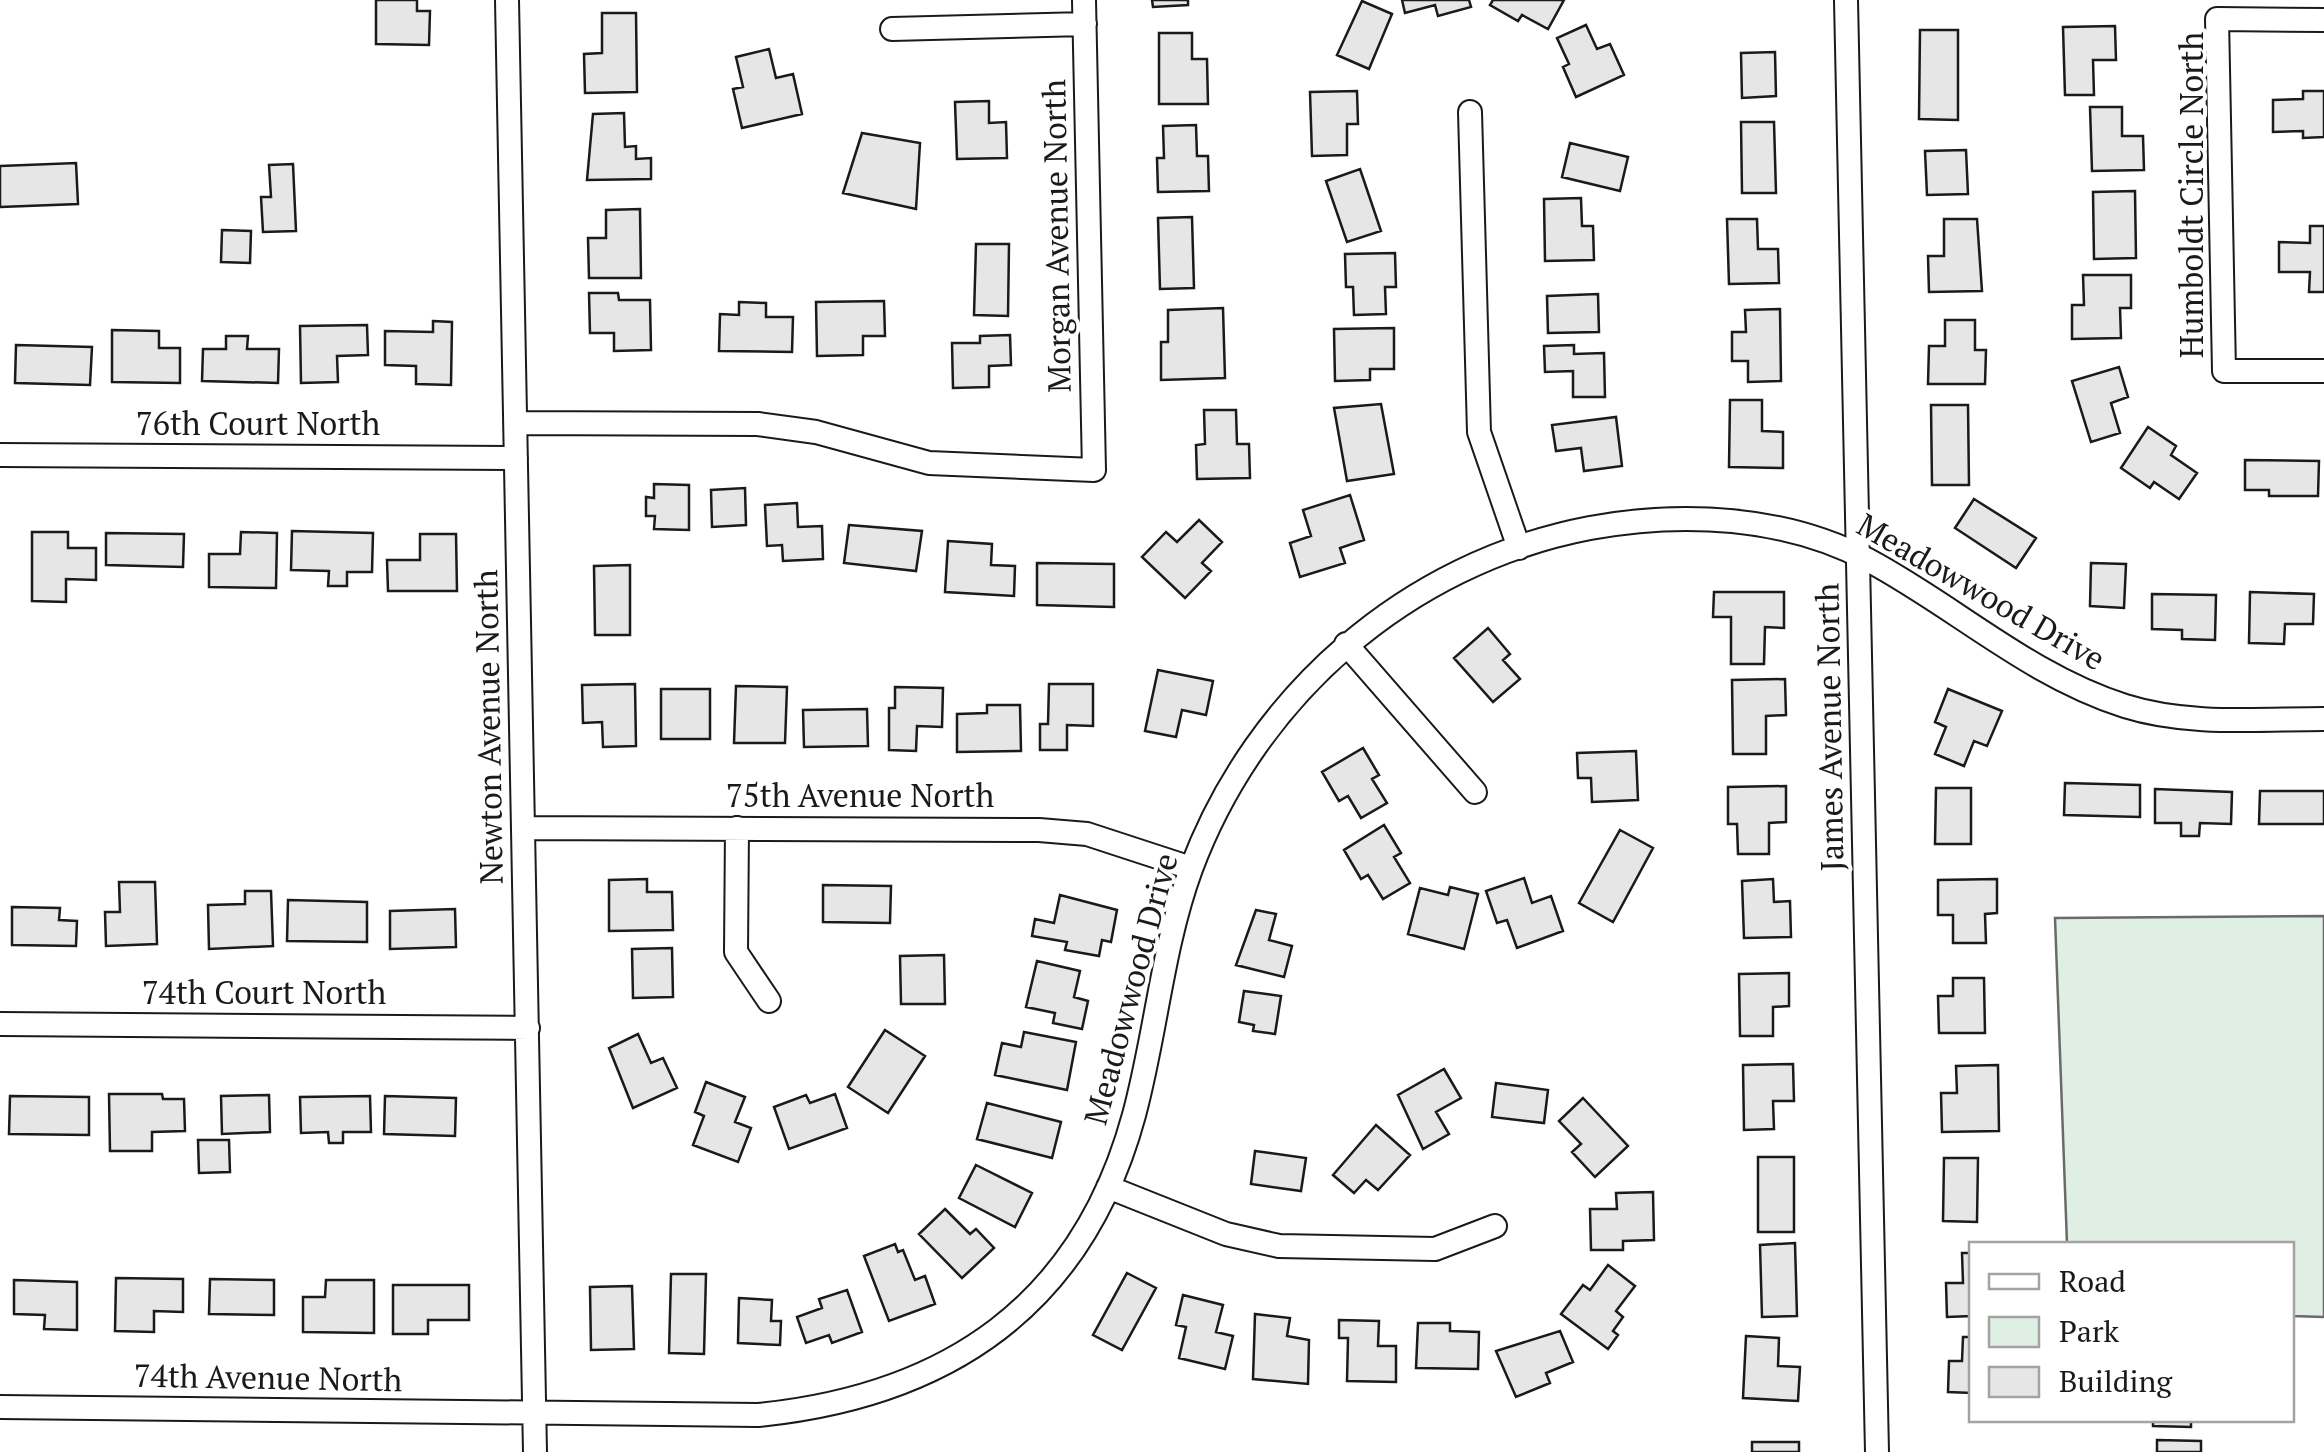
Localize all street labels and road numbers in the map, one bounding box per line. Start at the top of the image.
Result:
street label: Humboldt Circle North [2170,32,2212,358]
street label: Morgan Avenue North [1032,79,1080,393]
street label: 76th Court North [136,402,380,444]
street label: Meadowwood Drive [1850,503,2113,679]
street label: Newton Avenue North [464,569,512,885]
street label: James Avenue North [1805,582,1853,872]
street label: 75th Avenue North [726,774,994,816]
street label: Meadowwood Drive [1074,848,1186,1129]
street label: 74th Court North [142,971,386,1013]
street label: 74th Avenue North [133,1354,403,1400]

